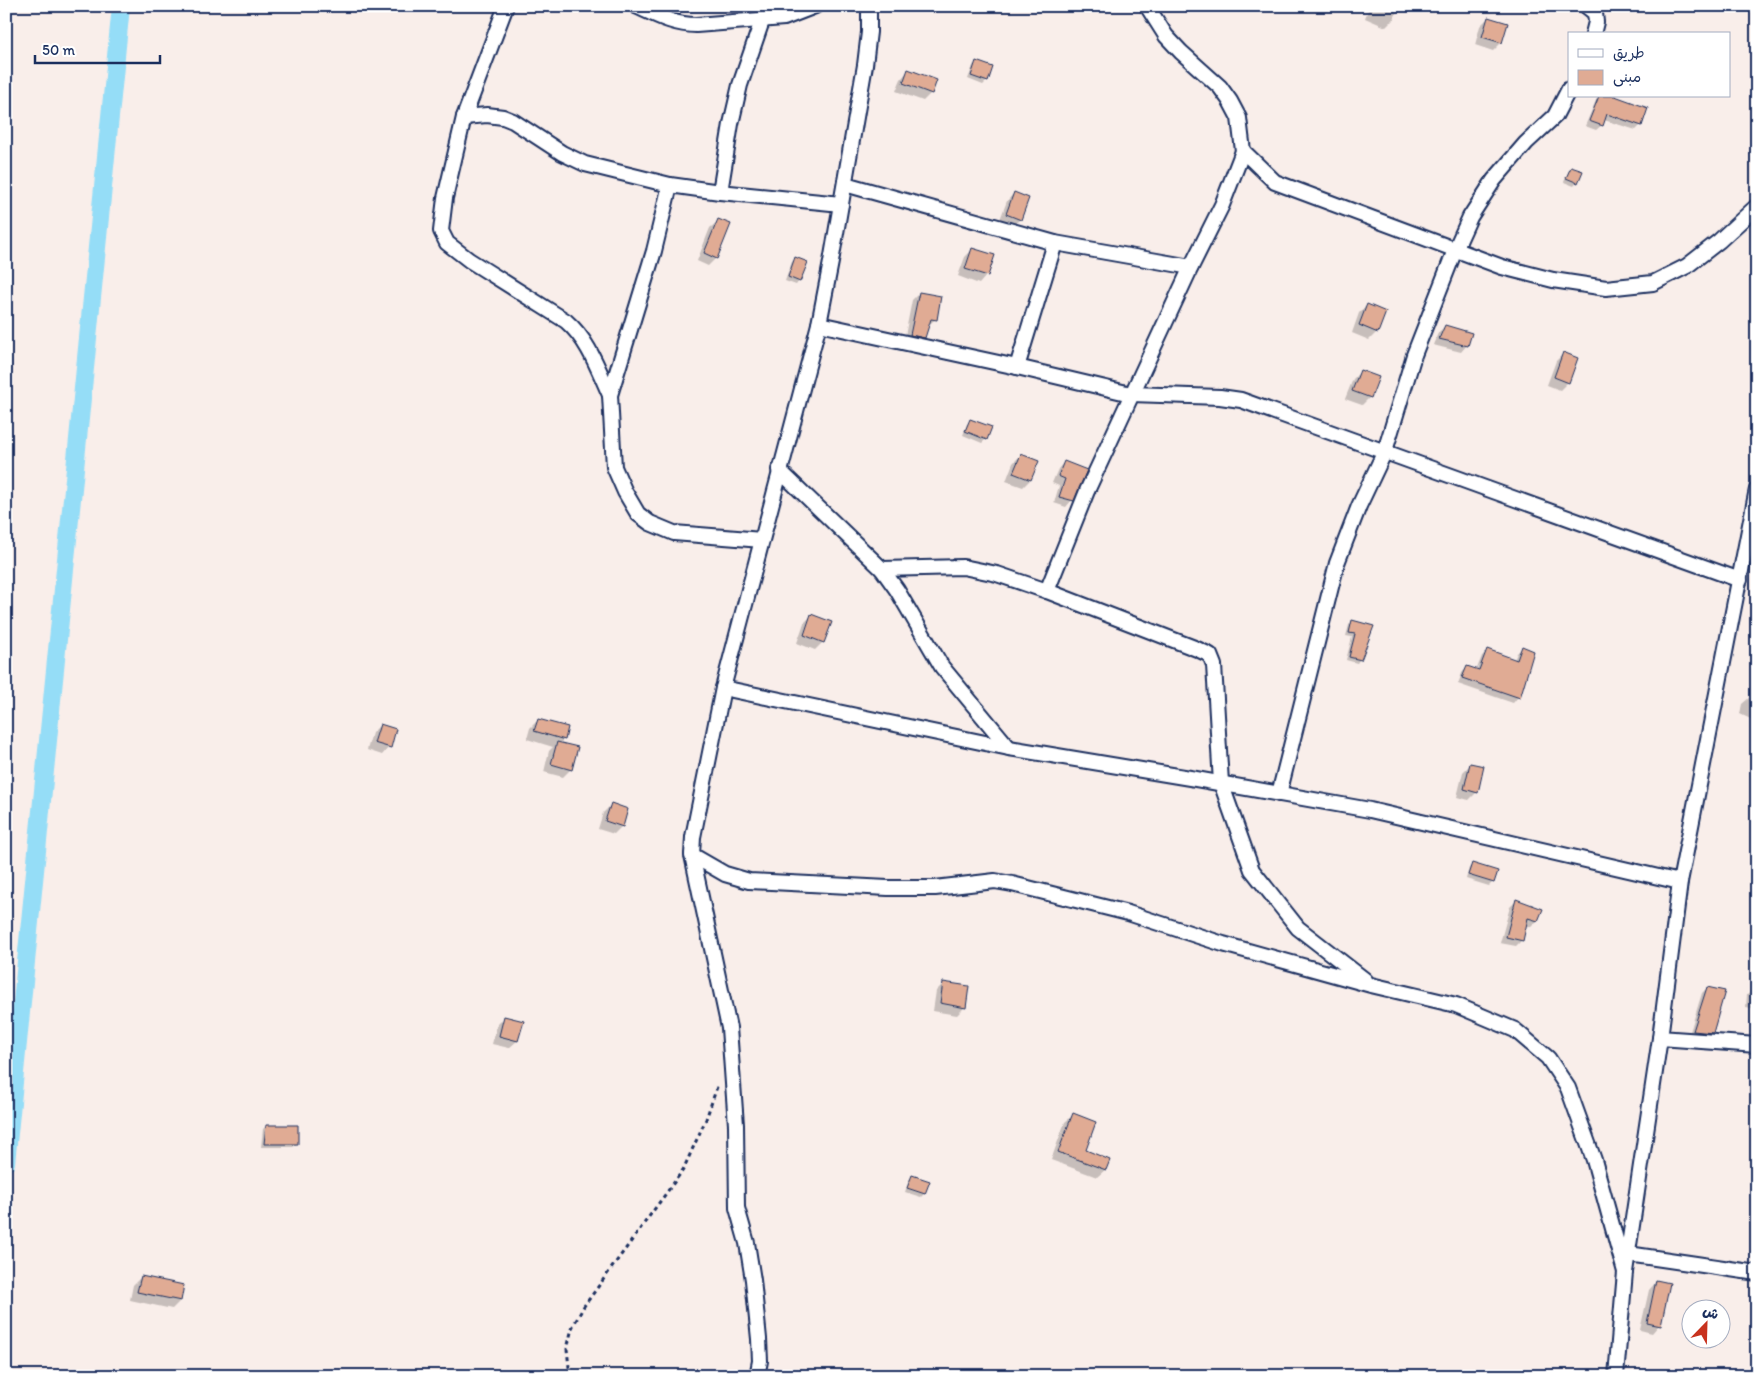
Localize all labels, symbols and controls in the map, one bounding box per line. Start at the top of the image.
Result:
scale bar [35,32,160,64]
legend [1568,32,1730,98]
text: 50 m [42,41,75,59]
text: طريق [1613,44,1645,62]
text: مبنى [1613,68,1641,87]
north arrow [1680,1300,1730,1350]
text: ش [1700,1302,1721,1323]

